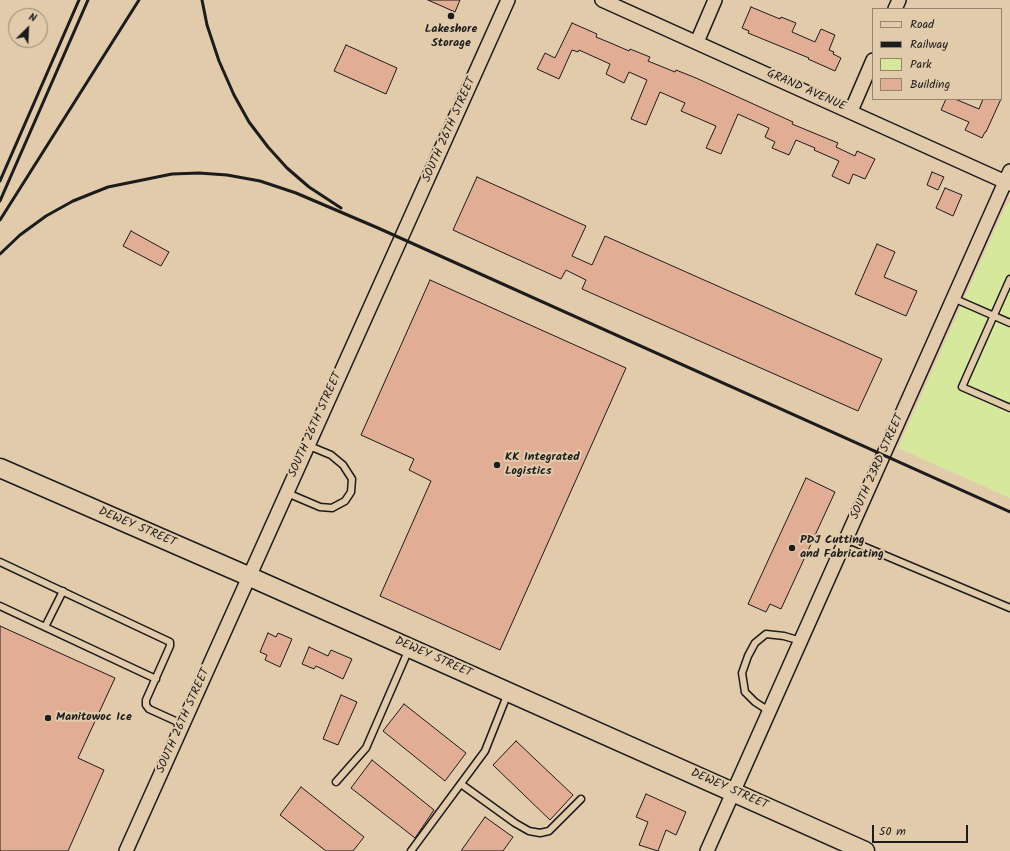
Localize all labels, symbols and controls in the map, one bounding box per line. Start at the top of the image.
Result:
north arrow [8,8,48,48]
text: N [26,8,39,28]
legend [872,8,1002,100]
marker: Lakeshore Storage [446,11,456,21]
text: Road [910,15,934,34]
place label: Lakeshore Storage [425,23,477,51]
text: Railway [910,35,948,54]
text: Park [910,55,932,74]
street label: GRAND AVENUE [764,67,848,115]
street label: SOUTH 26TH STREET [420,75,480,185]
text: Building [910,75,950,94]
street label: SOUTH 26TH STREET [286,370,346,480]
street label: SOUTH 23RD STREET [848,412,908,522]
place label: KK Integrated Logistics [505,451,580,479]
marker: KK Integrated Logistics [492,460,502,470]
street label: DEWEY STREET [96,505,178,551]
place label: PDJ Cutting and Fabricating [800,534,884,562]
marker: PDJ Cutting and Fabricating [787,543,797,553]
street label: DEWEY STREET [392,635,474,681]
street label: SOUTH 26TH STREET [154,666,214,776]
place label: Manitowoc Ice [56,711,132,725]
marker: Manitowoc Ice [43,713,53,723]
street label: DEWEY STREET [688,767,770,813]
scale bar [874,817,970,843]
text: 50 m [879,822,906,841]

